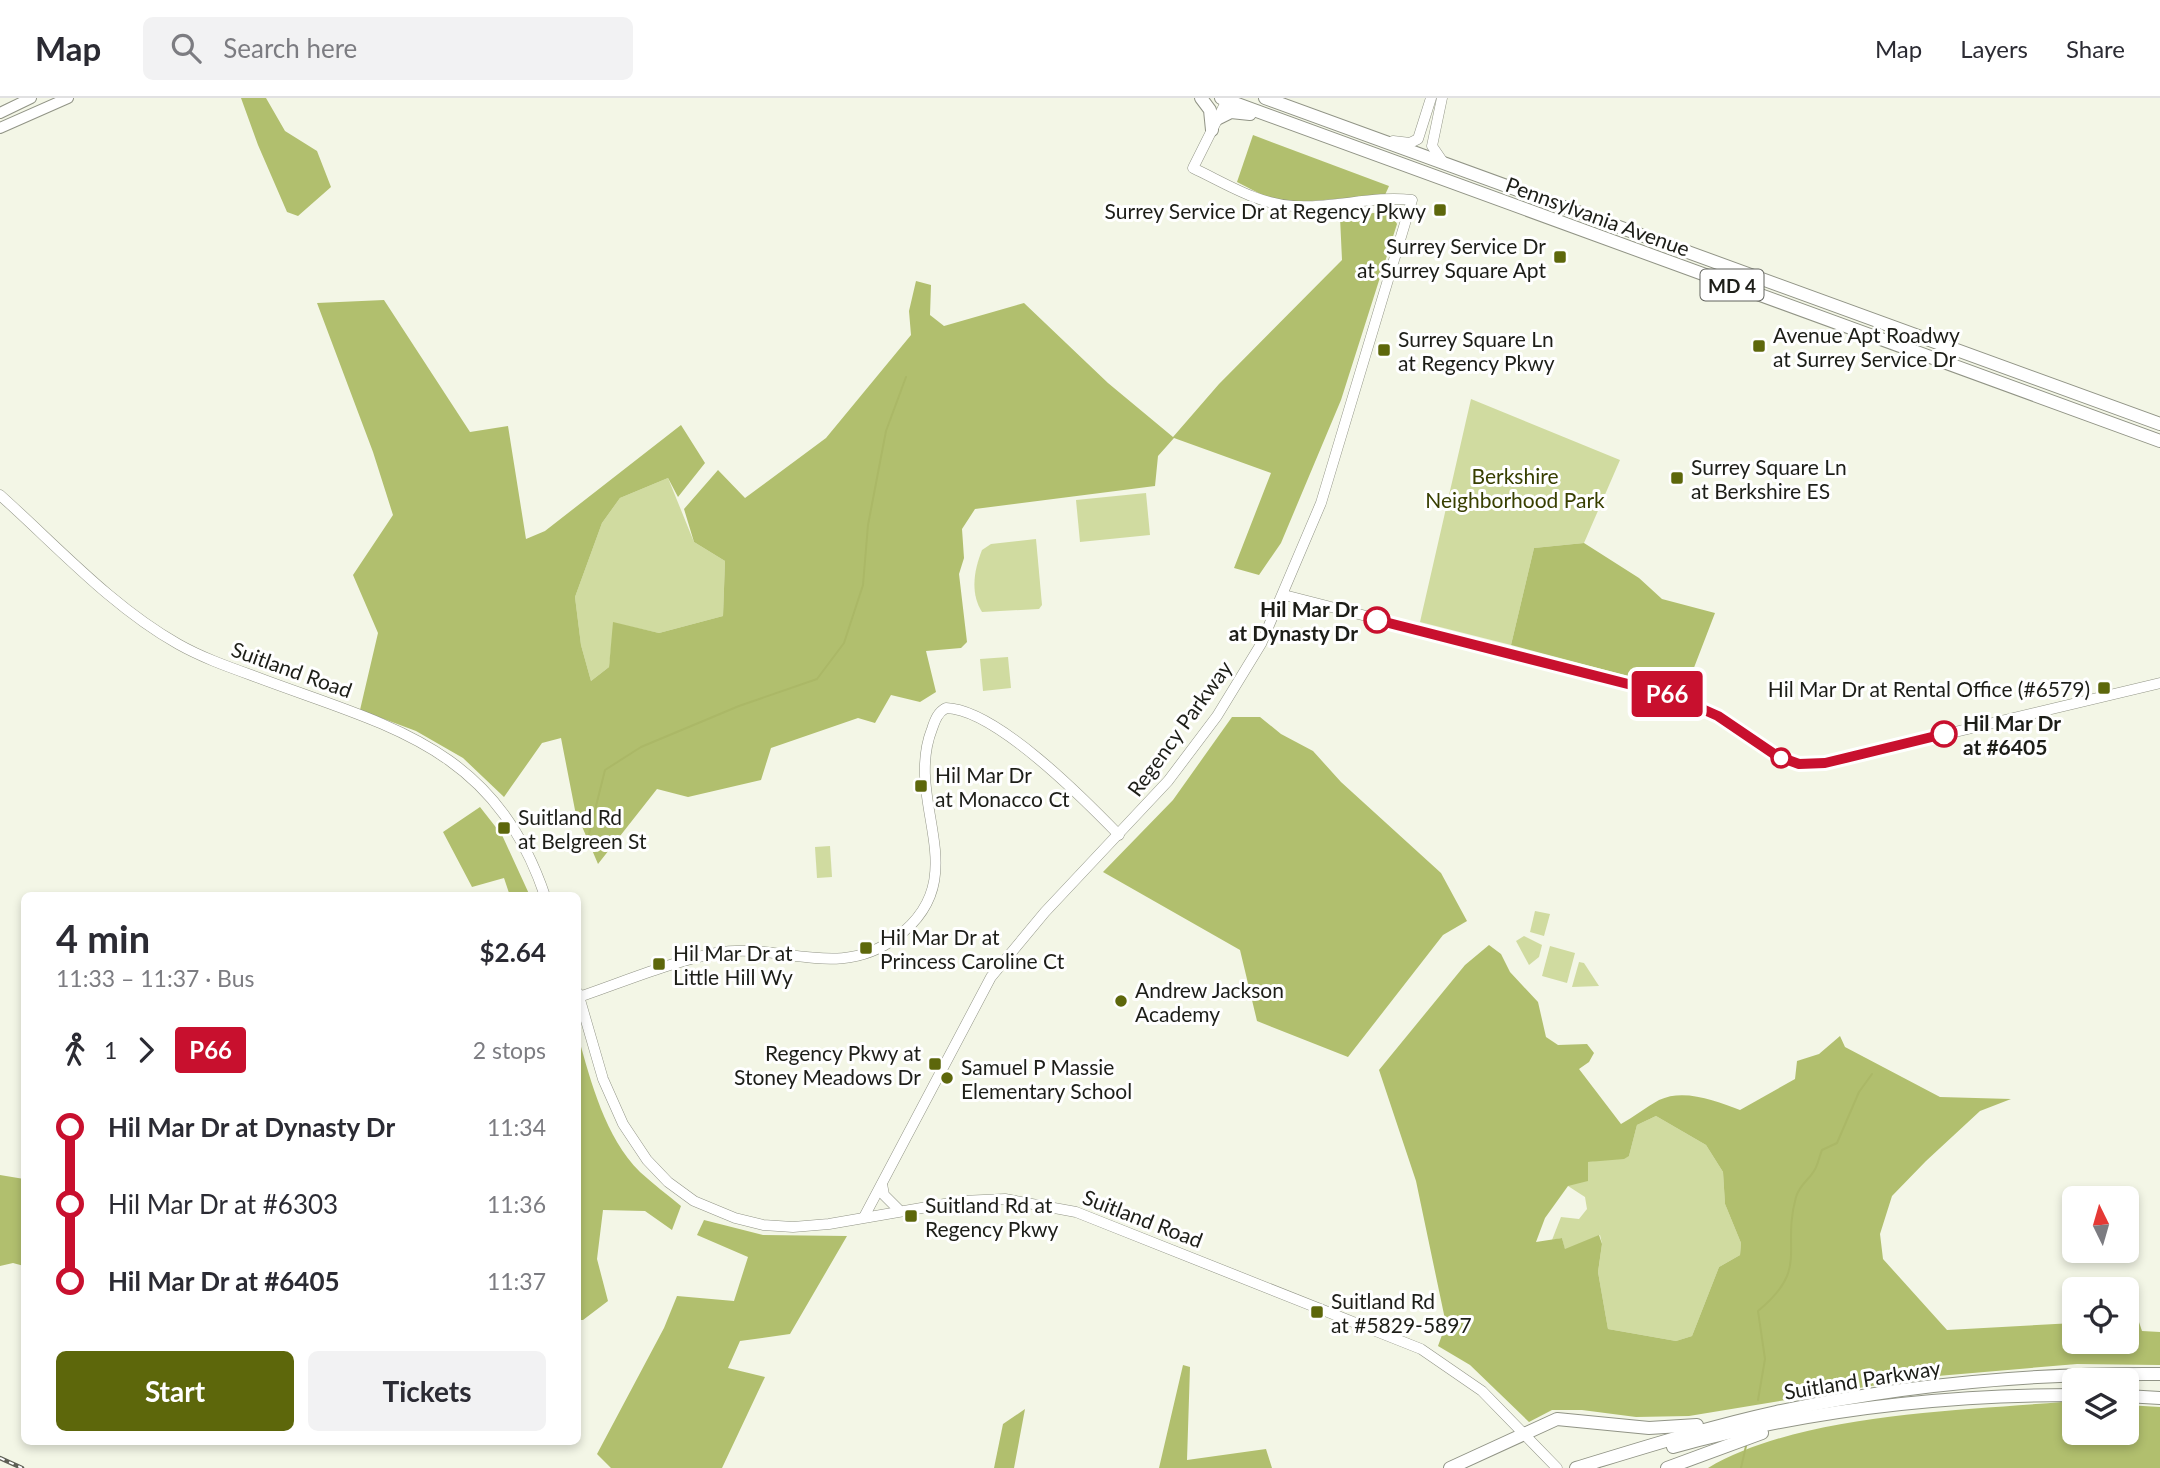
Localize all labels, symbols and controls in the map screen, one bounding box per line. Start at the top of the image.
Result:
search box [143,17,633,80]
text: Map [35,28,101,68]
icon: search [167,29,205,67]
text: Search here [223,32,357,64]
text: Map [1875,34,1922,63]
text: Layers [1960,34,2028,63]
text: Share [2066,34,2125,63]
street label: Pennsylvania Avenue [1503,171,1693,261]
place label: Surrey Service Dr at Regency Pkwy [1105,198,1426,223]
marker: Surrey Service Dr at Regency Pkwy [1432,202,1448,218]
place label: Surrey Service Dr at Surrey Square Apt [1357,233,1546,282]
marker: Surrey Service Dr at Surrey Square Apt [1552,249,1568,265]
road number: MD 4 [1700,270,1764,300]
place label: Avenue Apt Roadwy at Surrey Service Dr [1773,322,1960,371]
place label: Surrey Square Ln at Regency Pkwy [1398,326,1555,375]
marker: Avenue Apt Roadwy at Surrey Service Dr [1751,338,1767,354]
marker: Surrey Square Ln at Regency Pkwy [1376,342,1392,358]
place label: Surrey Square Ln at Berkshire ES [1691,454,1847,503]
park label: Berkshire Neighborhood Park [1425,463,1605,512]
marker: Surrey Square Ln at Berkshire ES [1669,470,1685,486]
place label: Hil Mar Dr at Dynasty Dr [1229,596,1358,645]
marker: Hil Mar Dr at Dynasty Dr [1364,607,1390,633]
street label: Suitland Road [228,636,356,702]
street label: Regency Parkway [1121,655,1237,801]
line badge: P66 [1627,671,1707,717]
place label: Hil Mar Dr at Rental Office (#6579) [1768,676,2090,701]
text: P66 [1646,679,1688,708]
marker: Hil Mar Dr at Rental Office (#6579) [2096,680,2112,696]
place label: Hil Mar Dr at #6405 [1963,710,2061,759]
marker: Hil Mar Dr at #6405 [1931,721,1957,747]
unlabelled marker [1771,748,1791,768]
place label: Hil Mar Dr at Monacco Ct [935,762,1070,811]
marker: Hil Mar Dr at Monacco Ct [913,778,929,794]
place label: Suitland Rd at Belgreen St [518,804,647,853]
marker: Suitland Rd at Belgreen St [496,820,512,836]
text: 4 min [56,915,150,961]
place label: Hil Mar Dr at Princess Caroline Ct [880,924,1065,973]
text: $2.64 [480,936,546,968]
place label: Hil Mar Dr at Little Hill Wy [673,940,793,989]
marker: Hil Mar Dr at Princess Caroline Ct [858,940,874,956]
marker: Hil Mar Dr at Little Hill Wy [651,956,667,972]
text: 11:33 – 11:37 · Bus [56,964,255,992]
place label: Andrew Jackson Academy [1135,977,1284,1026]
marker: Andrew Jackson Academy [1113,993,1129,1009]
icon: walk [56,1031,94,1069]
icon: forward [127,1031,165,1069]
text: P66 [189,1035,232,1064]
text: 1 [104,1036,117,1064]
text: 2 stops [473,1036,546,1064]
place label: Regency Pkwy at Stoney Meadows Dr [734,1040,921,1089]
place label: Samuel P Massie Elementary School [961,1054,1132,1103]
marker: Regency Pkwy at Stoney Meadows Dr [927,1056,943,1072]
marker: Samuel P Massie Elementary School [939,1070,955,1086]
text: Hil Mar Dr at Dynasty Dr [108,1111,395,1143]
text: 11:34 [487,1113,546,1141]
street label: Suitland Road [1080,1184,1206,1252]
north arrow [2062,1186,2138,1264]
map controls [2062,1186,2139,1445]
text: Hil Mar Dr at #6303 [108,1188,338,1220]
text: 11:36 [487,1190,546,1218]
place label: Suitland Rd at Regency Pkwy [925,1192,1059,1241]
marker: Suitland Rd at Regency Pkwy [903,1208,919,1224]
text: Hil Mar Dr at #6405 [108,1265,340,1297]
text: 11:37 [487,1267,546,1295]
button: locate [2062,1277,2139,1354]
place label: Suitland Rd at #5829-5897 [1331,1288,1472,1337]
marker: Suitland Rd at #5829-5897 [1309,1304,1325,1320]
button: Start [56,1351,294,1431]
button: Tickets [308,1351,546,1431]
street label: Suitland Parkway [1782,1354,1942,1404]
button: layers [2062,1368,2139,1445]

